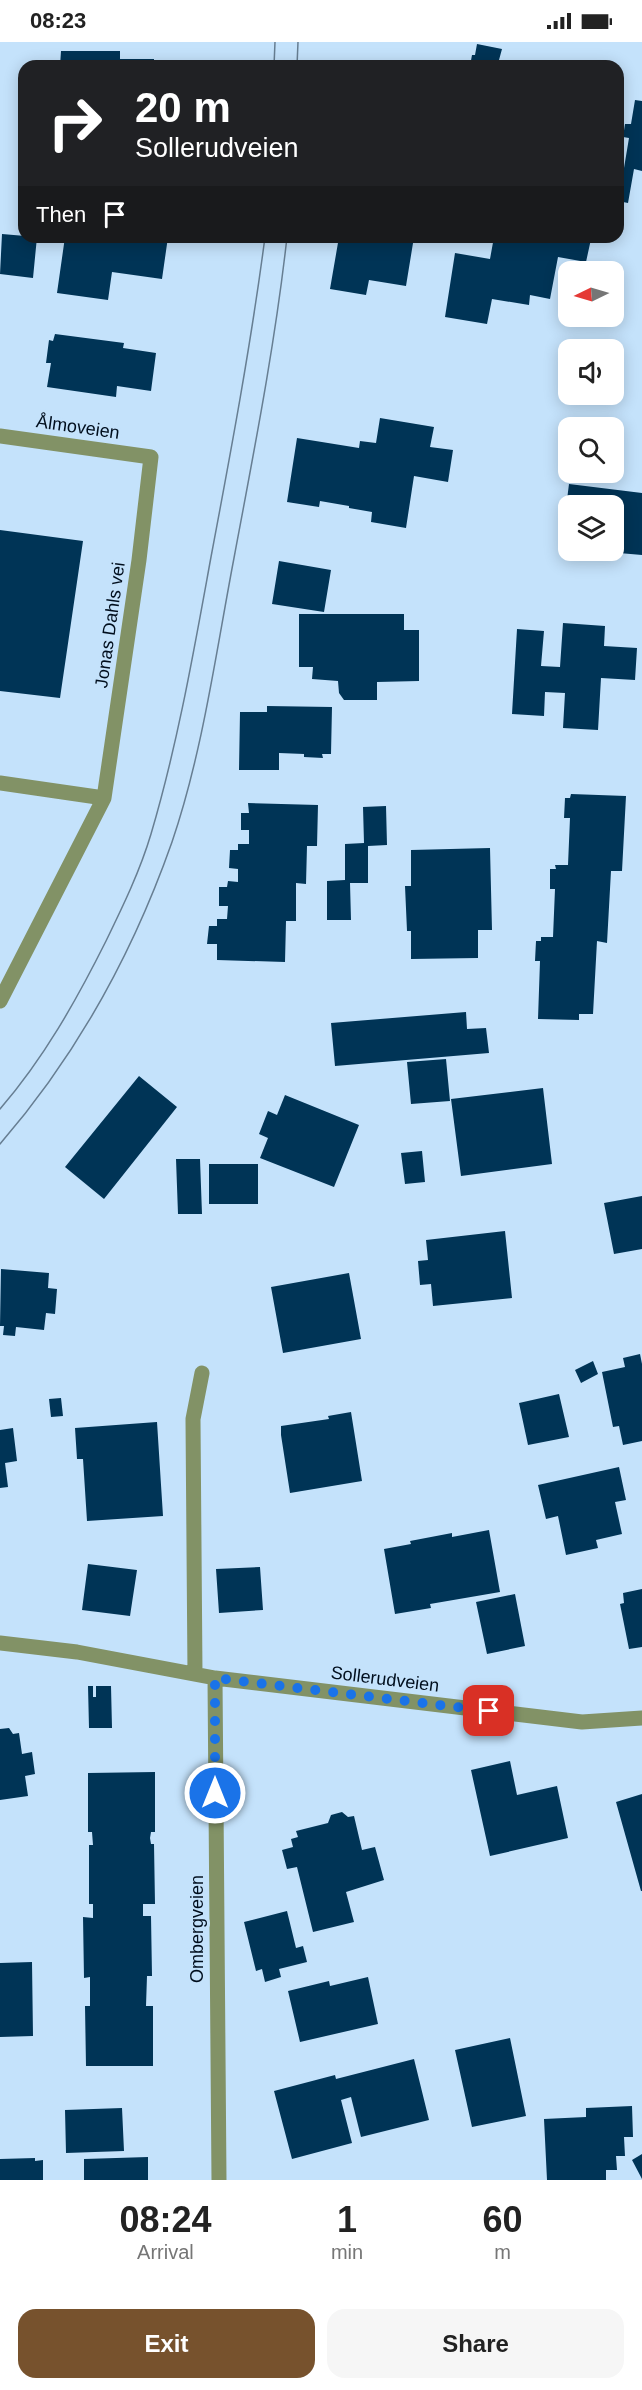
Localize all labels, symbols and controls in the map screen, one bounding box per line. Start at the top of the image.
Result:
text: 08:23 [30,8,86,33]
icon: right [36,84,114,162]
text: 20 m [135,84,231,131]
text: Sollerudveien [135,133,299,163]
icon: arrive [98,198,131,231]
text: Then [36,202,86,227]
north arrow [558,261,624,327]
map controls [558,261,624,561]
button: sound [558,339,624,405]
street label: Ålmoveien [35,411,121,443]
button: search [558,417,624,483]
button: layers [558,495,624,561]
street label: Jonas Dahls vei [91,561,129,689]
street label: Sollerudveien [330,1662,440,1696]
pin [463,1685,514,1736]
icon: arrive [472,1694,505,1727]
position arrow [183,1761,247,1825]
street label: Ombergveien [187,1875,207,1983]
text: 08:24 [119,2199,211,2240]
text: 1 [337,2199,357,2240]
text: 60 [483,2199,523,2240]
text: Arrival [137,2241,194,2263]
text: min [331,2241,363,2263]
text: m [494,2241,511,2263]
button: Exit [18,2309,315,2378]
button: Share [327,2309,624,2378]

